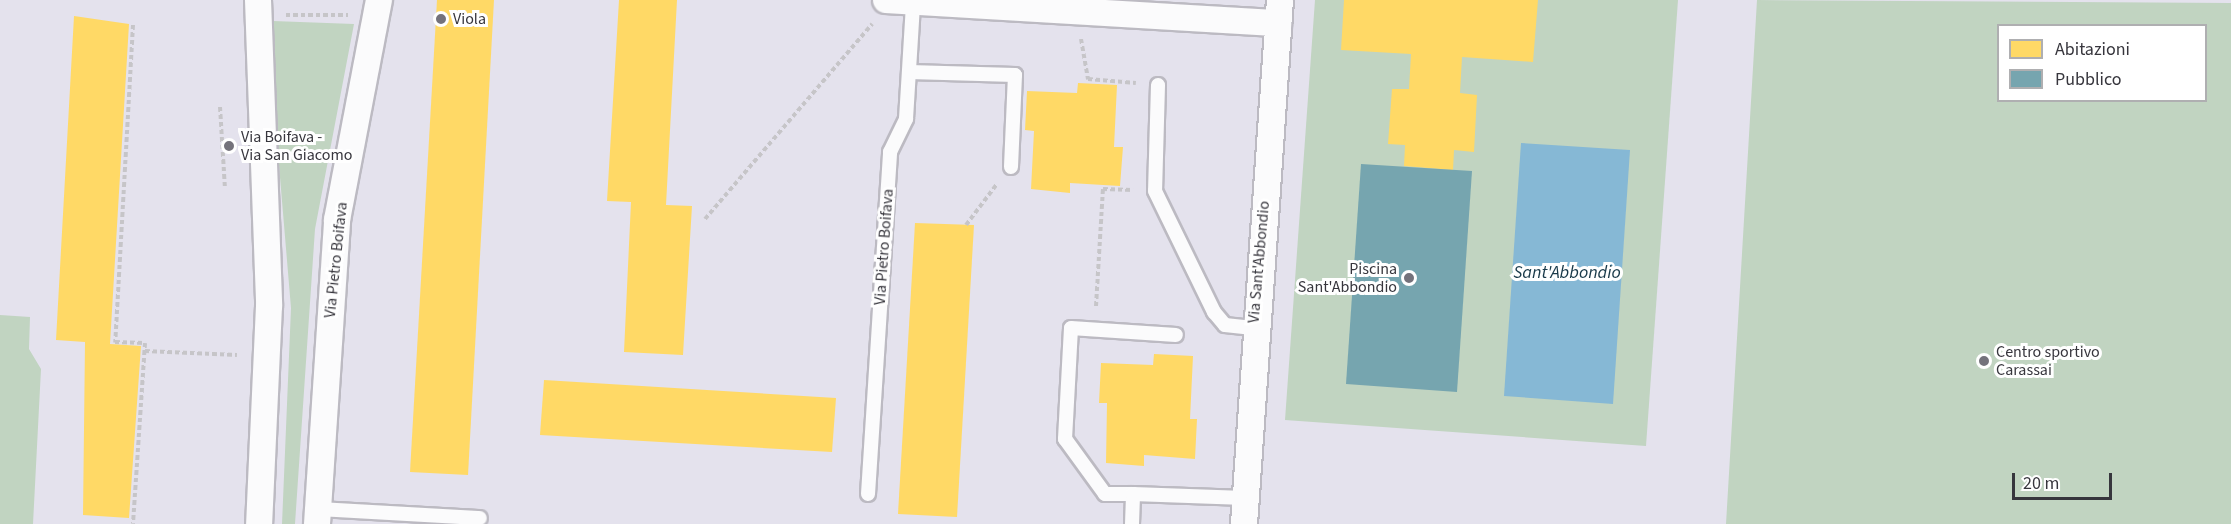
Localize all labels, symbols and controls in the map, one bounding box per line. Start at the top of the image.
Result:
place label: Viola [453,9,486,29]
marker: Viola [434,12,448,26]
legend [1997,24,2207,102]
text: Abitazioni [2055,37,2130,62]
text: Pubblico [2055,67,2122,92]
place label: Via Boifava - Via San Giacomo [241,127,352,165]
marker: Via Boifava - Via San Giacomo [222,139,236,153]
street label: Via Pietro Boifava [870,188,898,306]
street label: Via Sant'Abbondio [1244,200,1274,324]
street label: Via Pietro Boifava [320,201,352,319]
place label: Piscina Sant'Abbondio [1298,259,1397,297]
water label: Sant'Abbondio [1513,262,1621,284]
marker: Piscina Sant'Abbondio [1402,271,1416,285]
place label: Centro sportivo Carassai [1996,342,2100,380]
marker: Centro sportivo Carassai [1977,354,1991,368]
scale bar [2015,461,2116,499]
text: 20 m [2023,471,2059,496]

